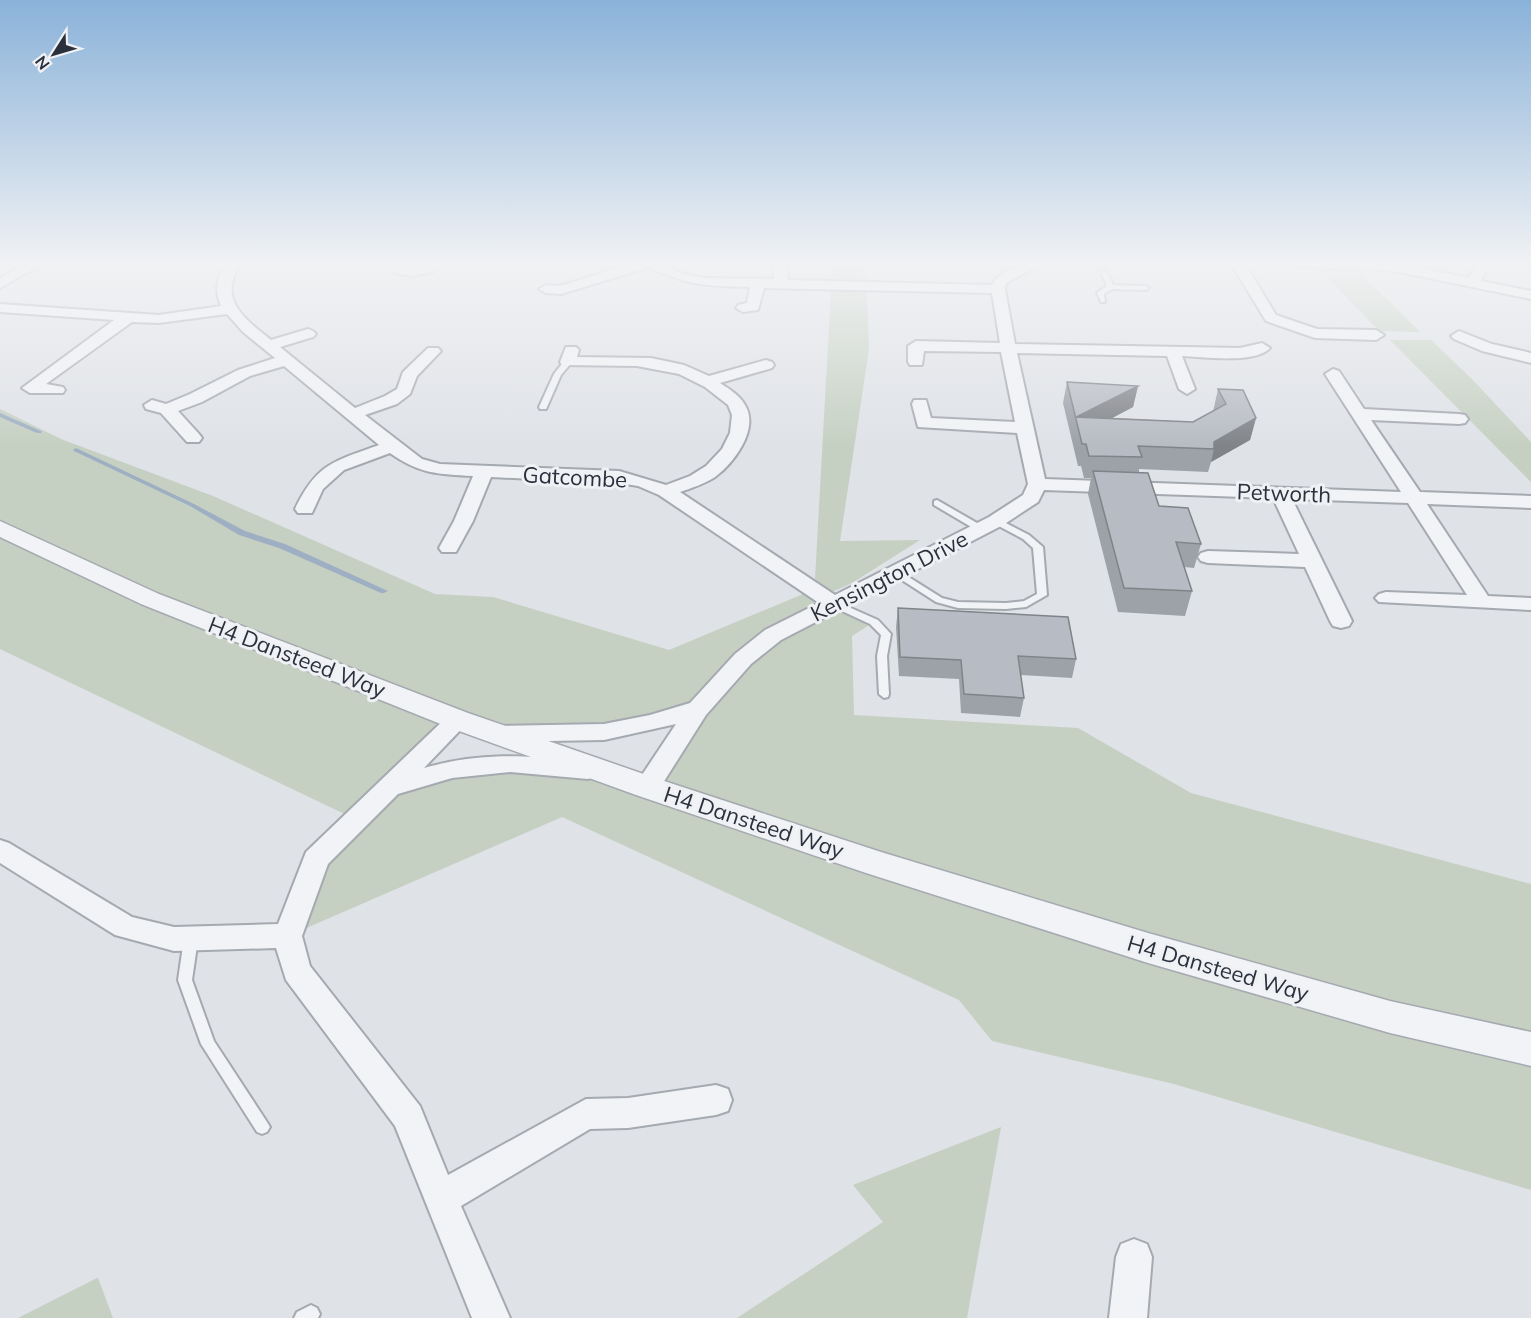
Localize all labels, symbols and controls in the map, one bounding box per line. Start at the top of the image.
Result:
north arrow [24,24,84,84]
text: N [30,52,54,74]
street label: Gatcombe [522,460,628,494]
street label: Petworth [1236,477,1332,509]
street label: Kensington Drive [806,524,972,628]
street label: H4 Dansteed Way [204,610,390,704]
street label: H4 Dansteed Way [660,780,848,864]
street label: H4 Dansteed Way [1124,929,1312,1007]

